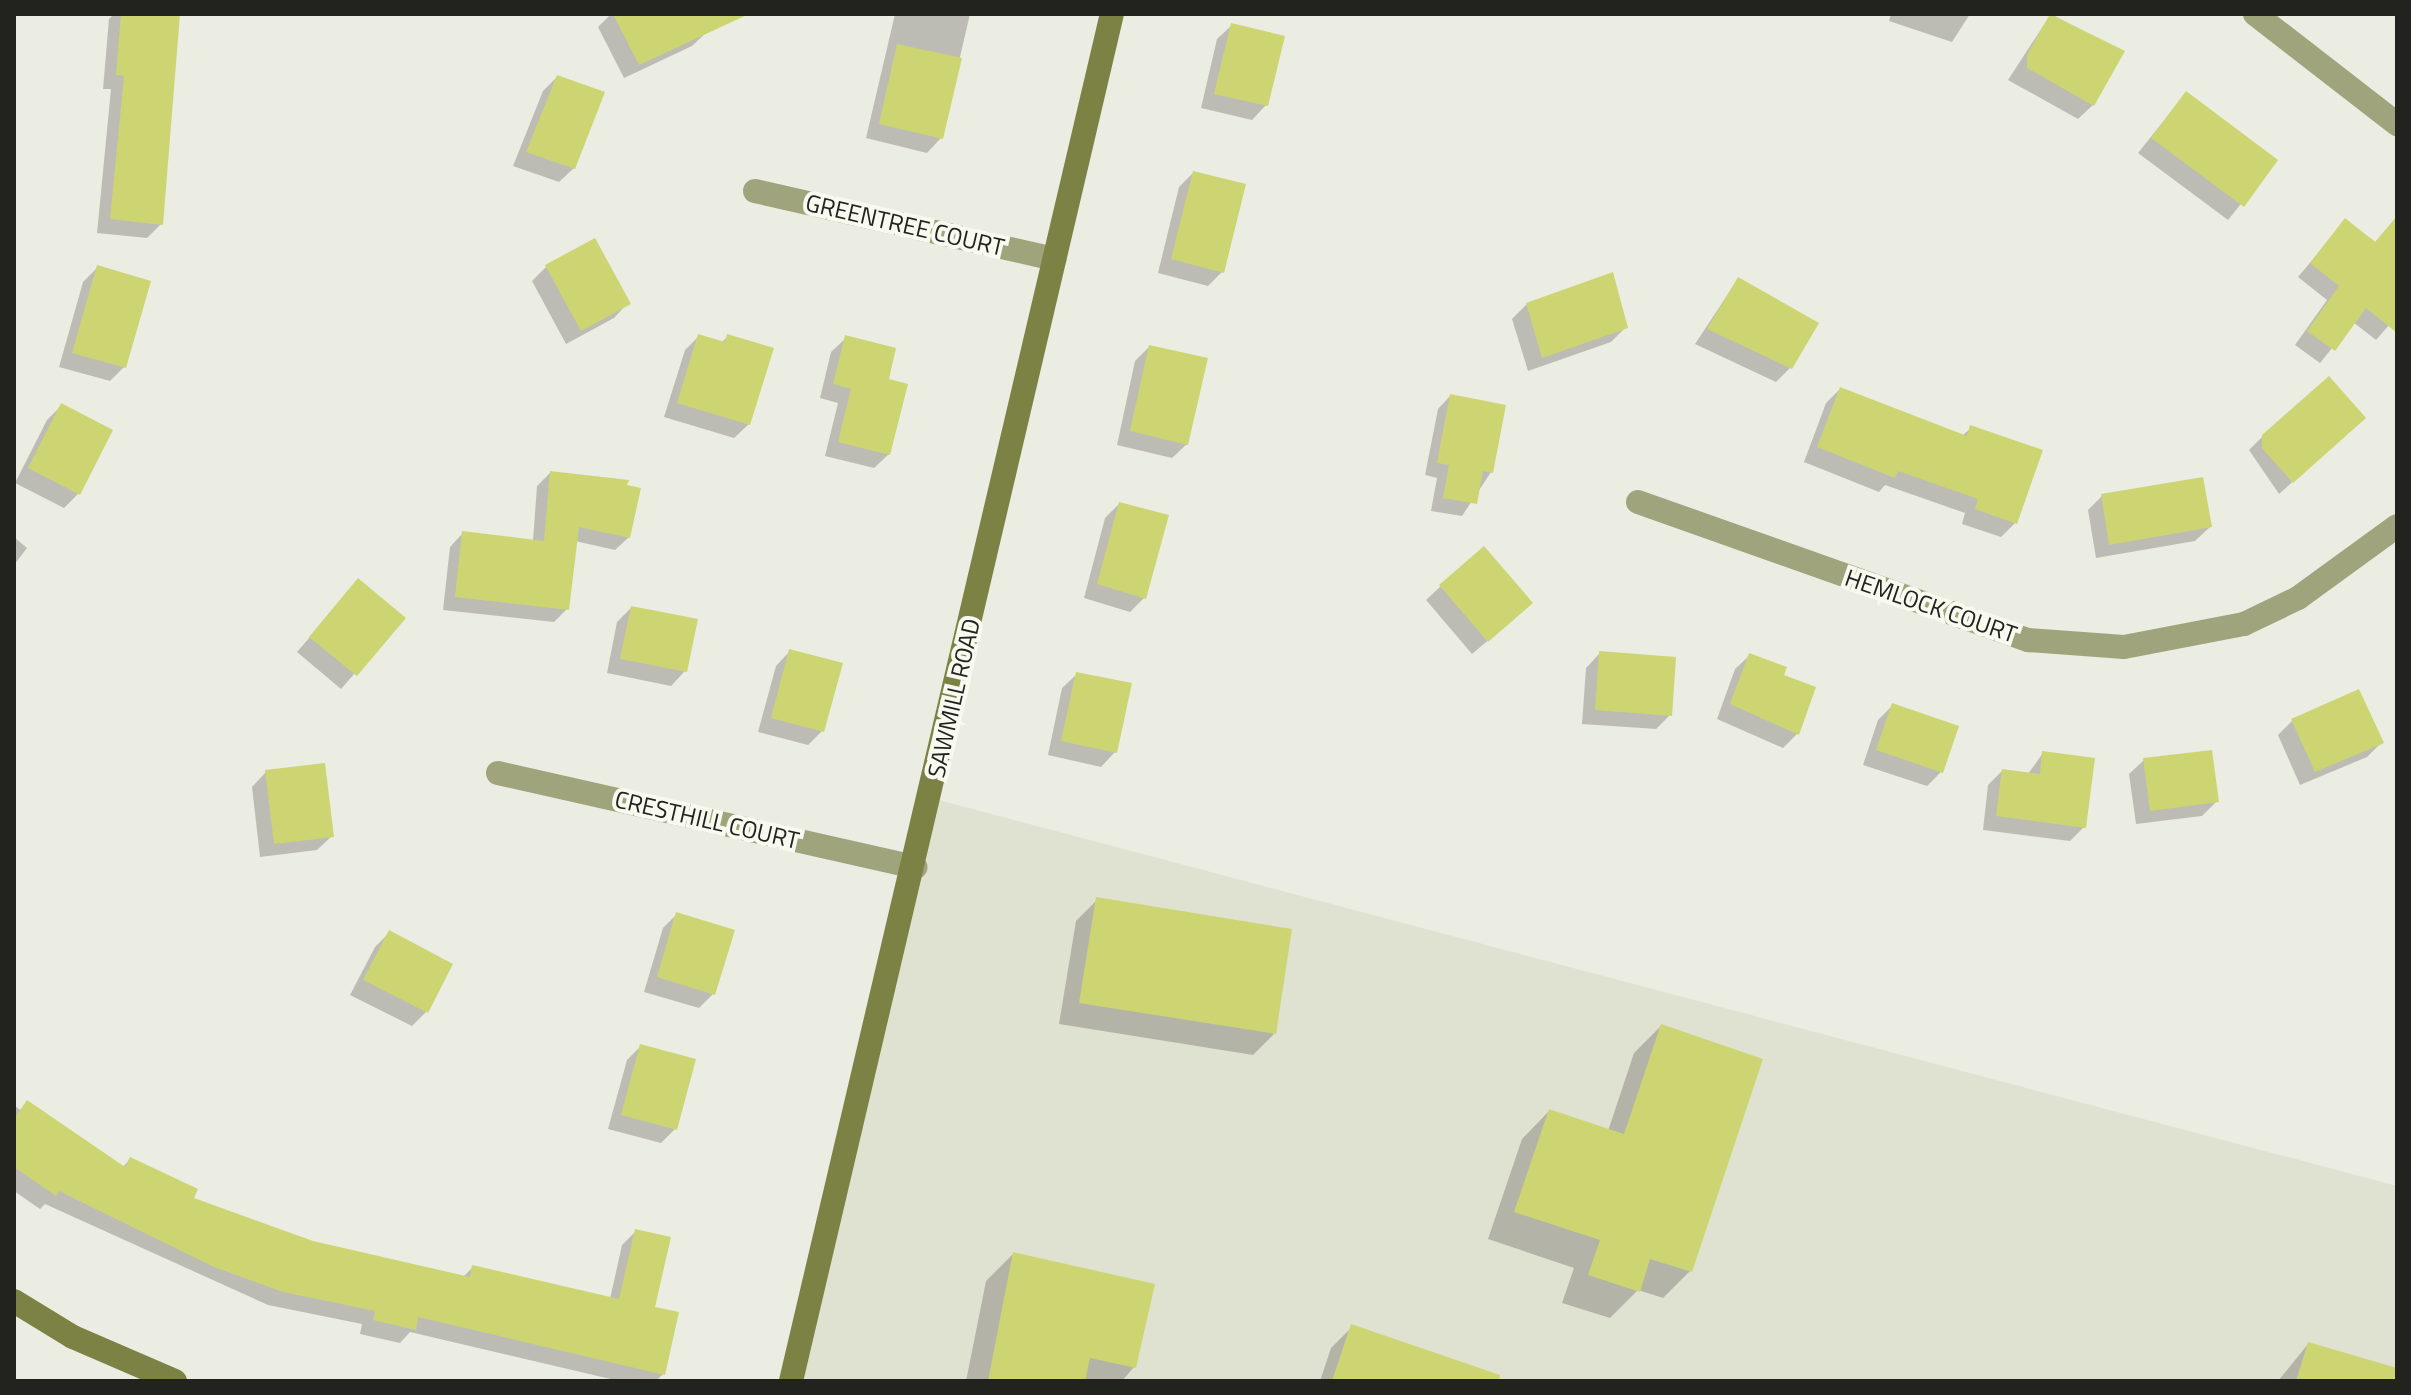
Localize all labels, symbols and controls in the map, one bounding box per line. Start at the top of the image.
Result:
street label: GREENTREE COURT [803,188,1007,262]
street label: HEMLOCK COURT [1841,563,2021,649]
street label: SAWMILL ROAD [922,616,986,780]
street label: CRESTHILL COURT [612,785,802,855]

